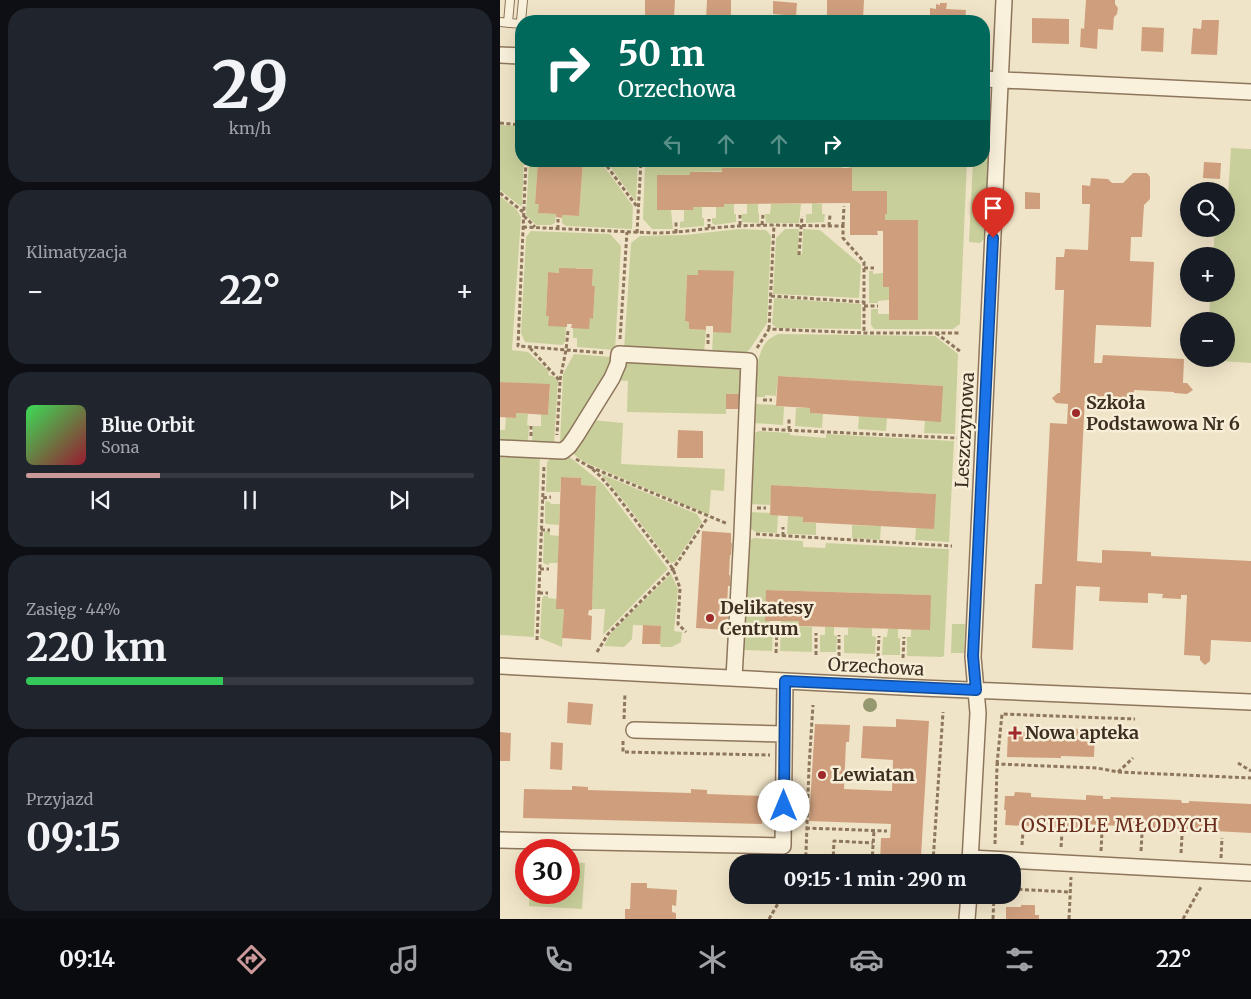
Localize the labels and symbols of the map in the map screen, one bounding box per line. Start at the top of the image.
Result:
pin [972,187,1014,238]
street label: Leszczynowa [950,371,979,489]
place label: Szkoła Podstawowa Nr 6 [1086,391,1240,435]
marker: Szkoła Podstawowa Nr 6 [1070,407,1082,419]
place label: Delikatesy Centrum [720,596,814,640]
marker: Delikatesy Centrum [704,612,716,624]
street label: Orzechowa [827,652,925,681]
place label: Nowa apteka [1025,721,1139,744]
marker: Nowa apteka [1009,727,1021,739]
place label: Lewiatan [832,763,915,786]
marker: Lewiatan [816,769,828,781]
position arrow [757,779,809,831]
district label: OSIEDLE MŁODYCH [1021,813,1219,837]
speed limit sign: 30 [515,839,580,904]

